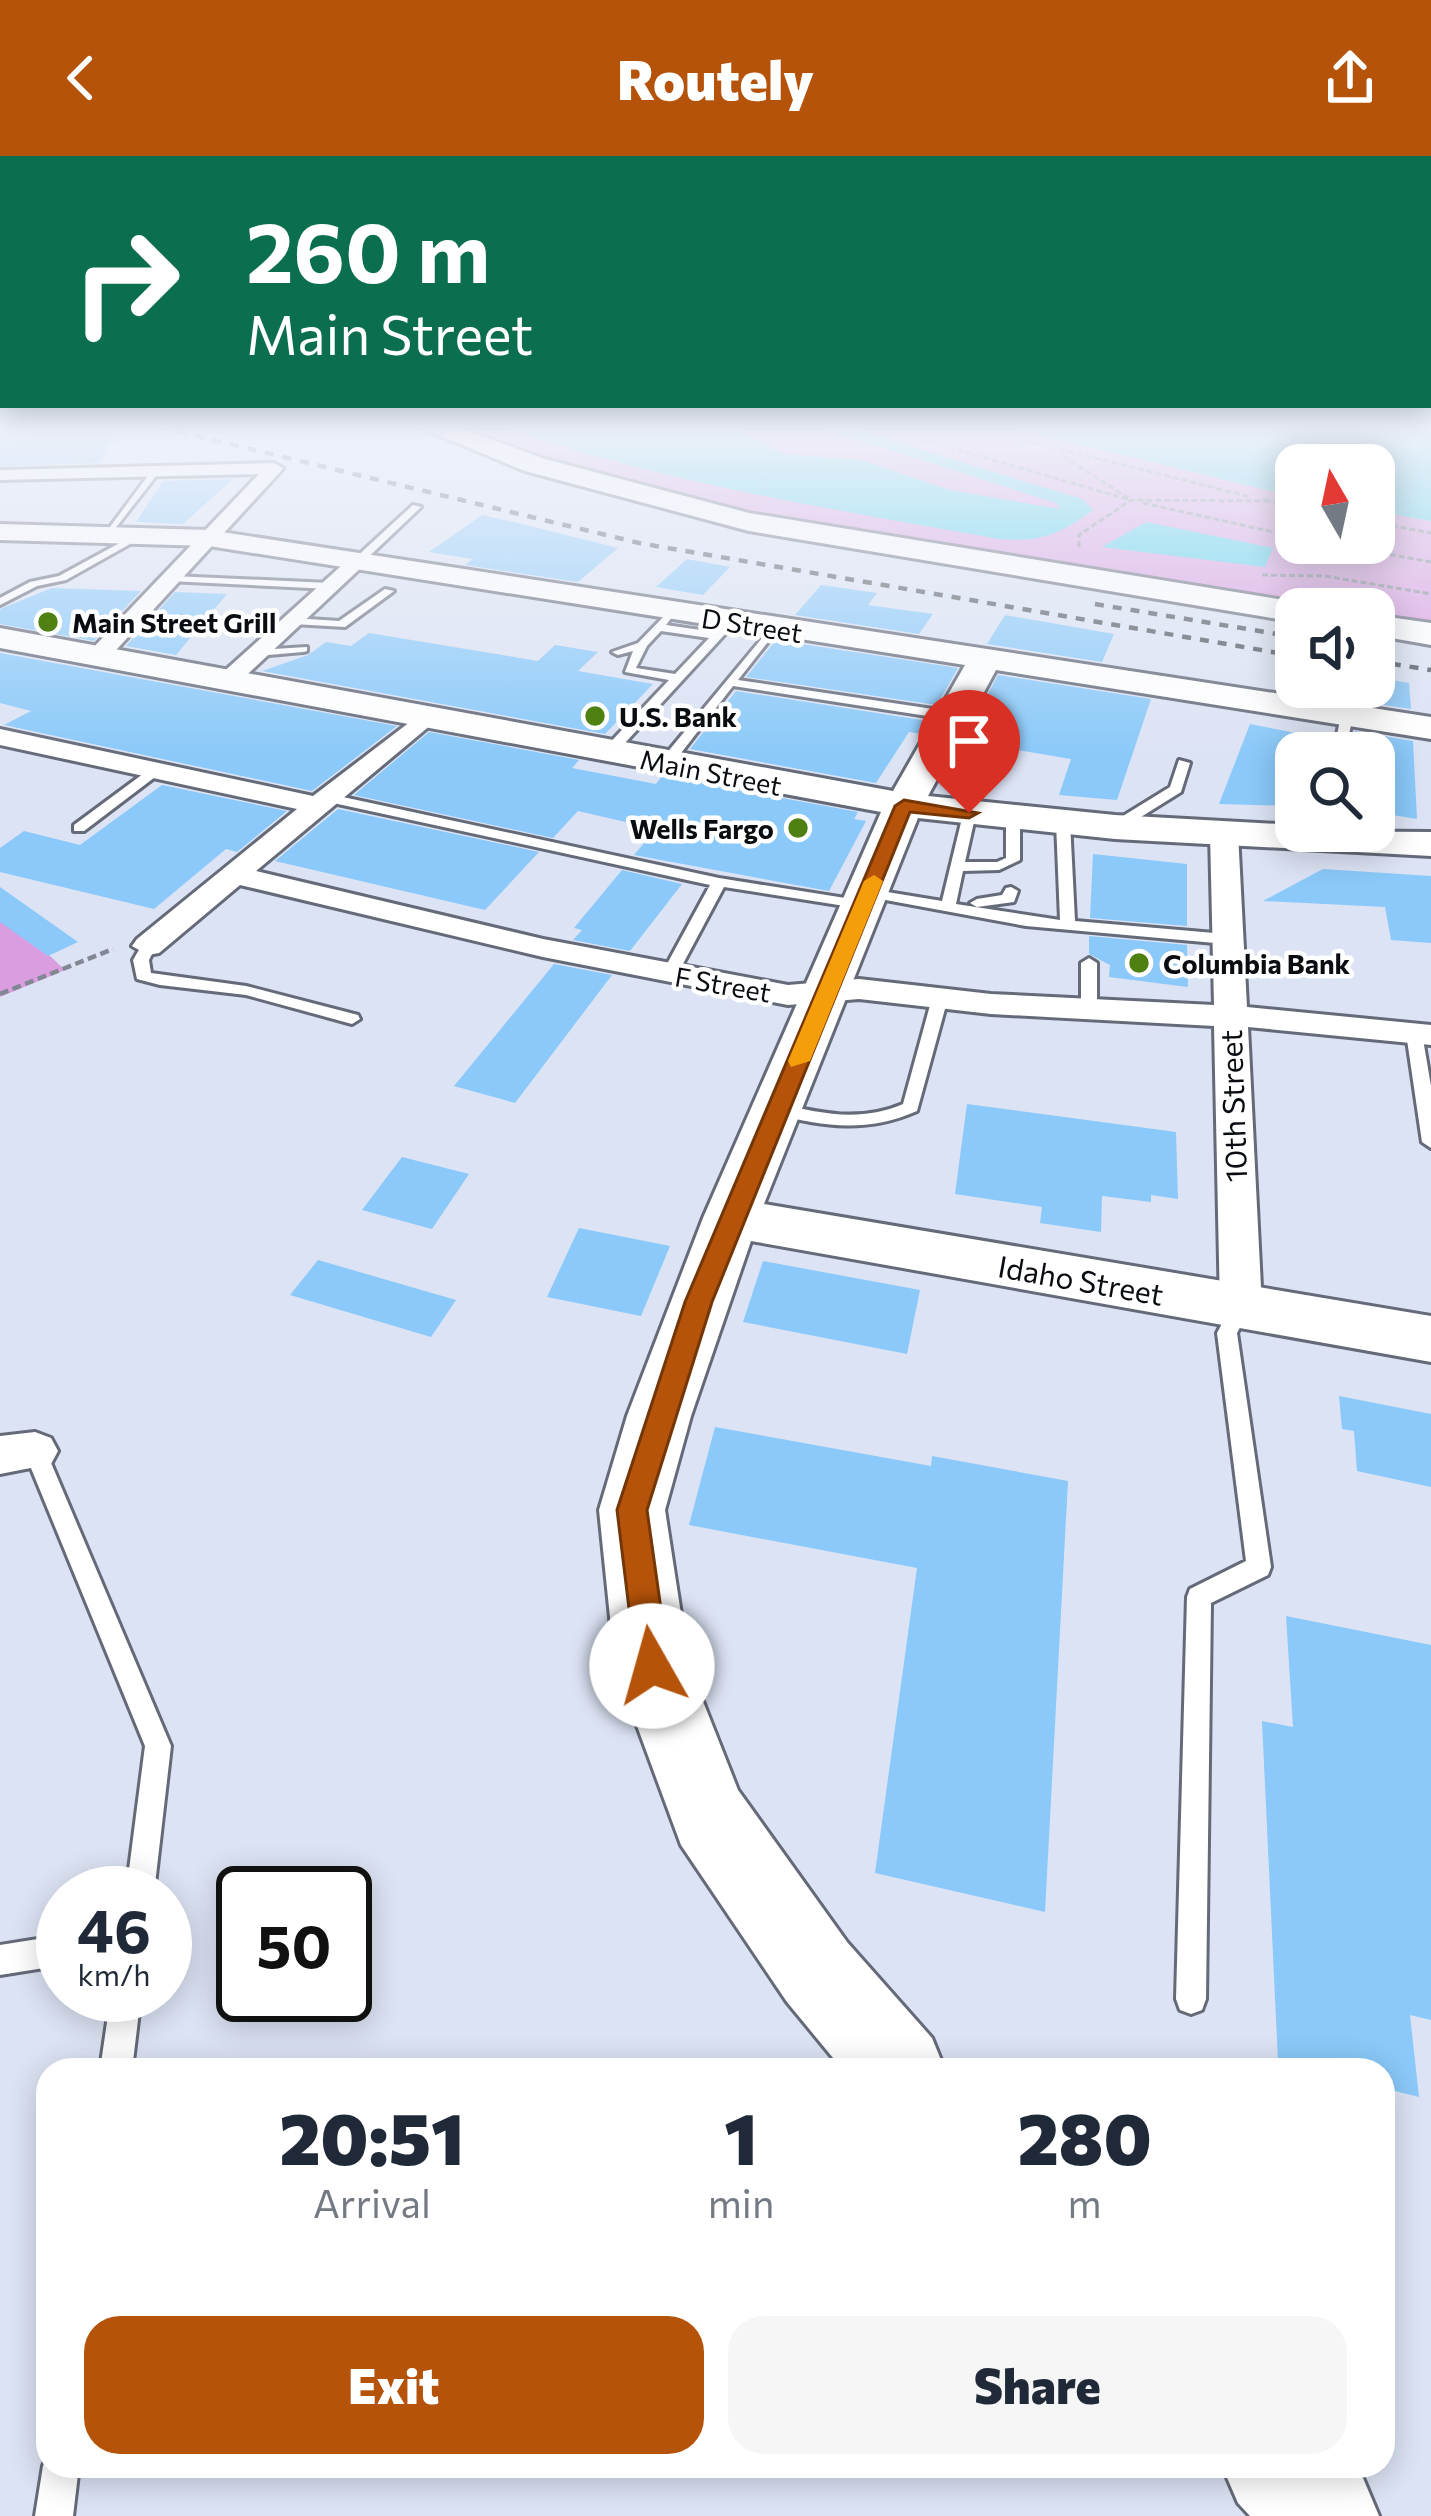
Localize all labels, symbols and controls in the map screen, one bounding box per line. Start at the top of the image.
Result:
icon: back [48,45,114,111]
text: Routely [617,45,814,111]
icon: share [1317,45,1383,111]
text: 260 m [246,198,490,300]
icon: right [48,204,204,360]
text: Main Street [246,300,533,366]
north arrow [1275,444,1395,564]
map controls [1275,444,1395,852]
button: sound [1275,588,1395,708]
street label: D Street [699,601,805,649]
place label: Main Street Grill [72,606,276,639]
marker: Main Street Grill [35,609,61,635]
pin [918,690,1020,813]
place label: U.S. Bank [619,700,738,733]
marker: U.S. Bank [582,703,608,729]
icon: arrive [936,708,1002,774]
button: search [1275,732,1395,852]
street label: Main Street [637,742,785,802]
place label: Wells Fargo [630,812,774,845]
marker: Wells Fargo [785,815,811,841]
place label: Columbia Bank [1163,947,1351,980]
marker: Columbia Bank [1126,950,1152,976]
street label: F Street [672,959,774,1009]
street label: 10th Street [1211,1029,1253,1183]
street label: Idaho Street [996,1246,1166,1312]
position arrow [589,1603,715,1729]
speed limit sign: 50 [216,1866,372,2022]
text: 46 [77,1892,151,1965]
text: km/h [78,1955,150,1992]
text: 20:51 [279,2092,465,2180]
text: 1 [724,2092,758,2180]
text: 280 [1017,2092,1152,2180]
text: Arrival [313,2178,431,2226]
text: min [708,2178,774,2226]
text: m [1068,2178,1102,2226]
button: Exit [84,2316,704,2454]
button: Share [728,2316,1347,2454]

